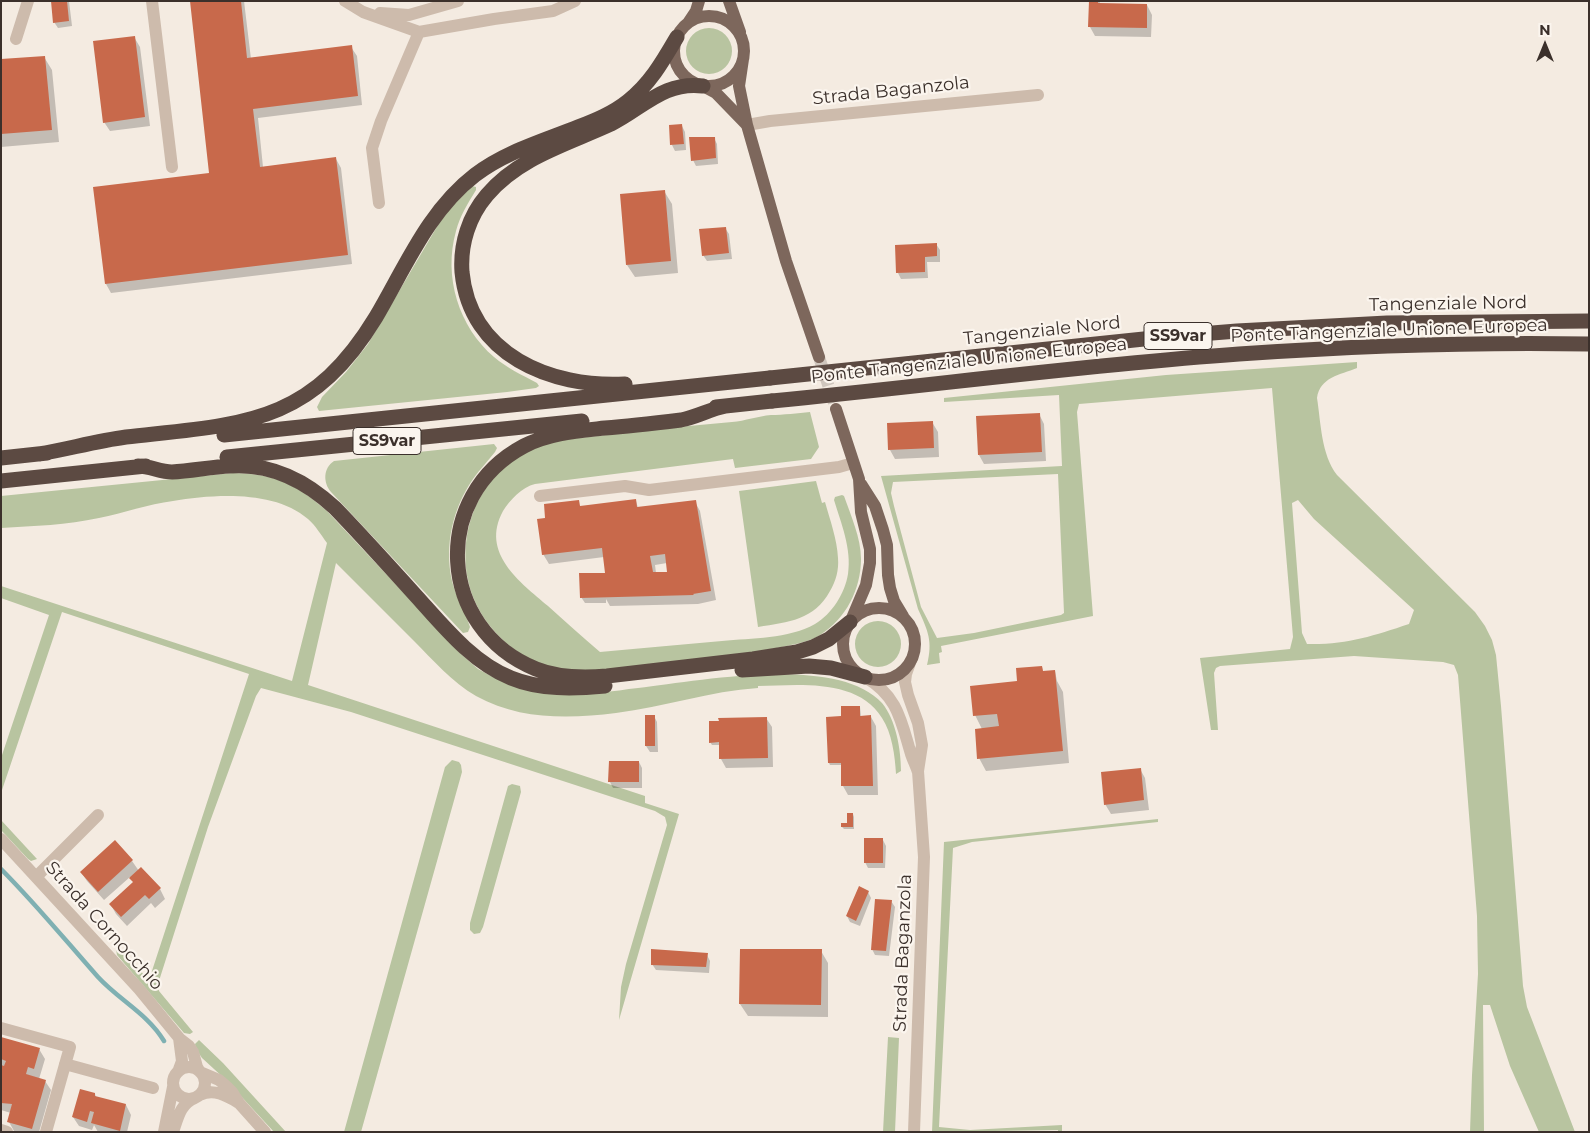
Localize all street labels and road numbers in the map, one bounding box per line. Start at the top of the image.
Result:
street label: Strada Baganzola [811,72,971,110]
street label: Tangenziale Nord [1369,292,1527,316]
street label: Tangenziale Nord [962,312,1122,350]
street label: Ponte Tangenziale Unione Europea [1230,315,1548,347]
road number: SS9var [1144,322,1212,350]
street label: Ponte Tangenziale Unione Europea [810,334,1128,388]
road number: SS9var [353,428,421,454]
street label: Strada Cornocchio [41,857,167,995]
street label: Strada Baganzola [889,874,917,1032]

